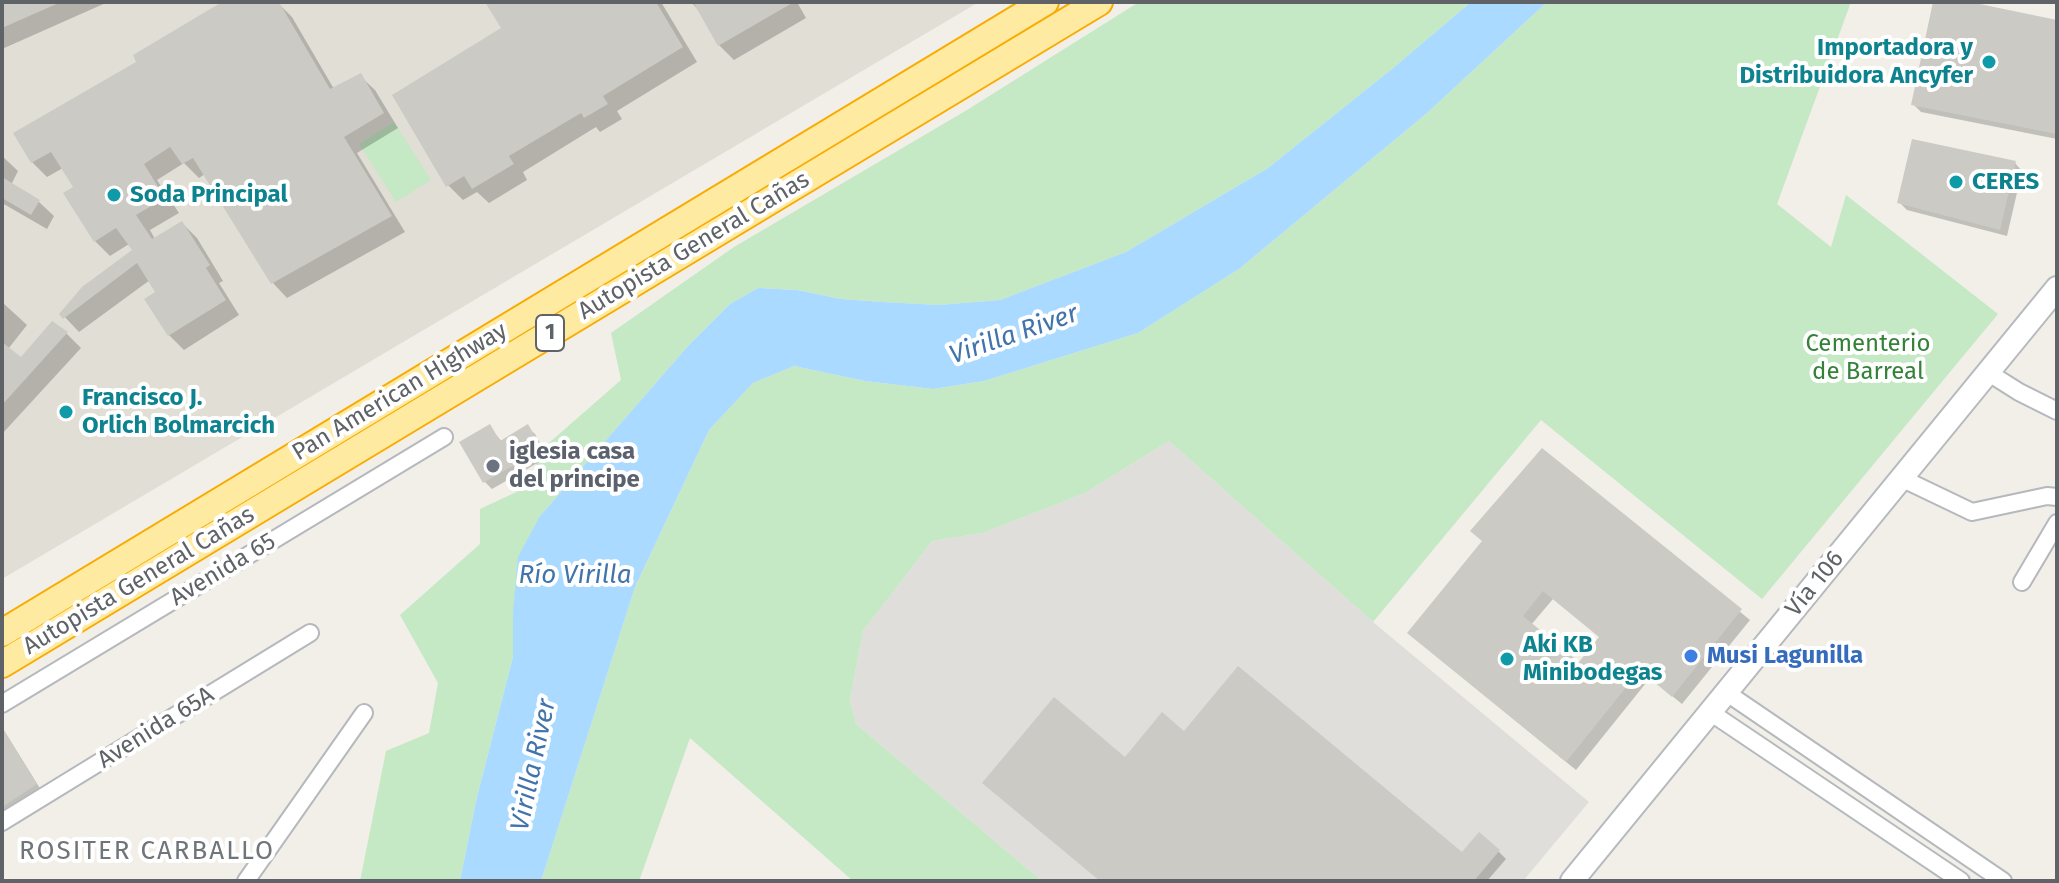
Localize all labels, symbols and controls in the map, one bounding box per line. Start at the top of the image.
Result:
place label: Importadora y Distribuidora Ancyfer [1739,34,1973,90]
marker: Importadora y Distribuidora Ancyfer [1980,53,1998,71]
street label: Autopista General Cañas [573,166,815,326]
place label: CERES [1972,168,2039,196]
marker: CERES [1947,173,1965,191]
place label: Soda Principal [130,181,288,209]
marker: Soda Principal [105,186,123,204]
water label: Virilla River [946,298,1082,372]
road number: 1 [536,315,564,351]
street label: Pan American Highway [287,316,513,468]
park label: Cementerio de Barreal [1805,330,1931,386]
place label: Francisco J. Orlich Bolmarcich [82,384,275,440]
marker: Francisco J. Orlich Bolmarcich [57,403,75,421]
place label: iglesia casa del principe [509,438,640,494]
marker: iglesia casa del principe [484,457,502,475]
street label: Autopista General Cañas [18,501,260,661]
street label: Avenida 65 [165,527,281,613]
street label: Vía 106 [1780,545,1850,623]
water label: Río Virilla [519,560,631,592]
place label: Aki KB Minibodegas [1523,631,1662,687]
place label: Musi Lagunilla [1707,642,1863,670]
marker: Musi Lagunilla [1682,647,1700,665]
marker: Aki KB Minibodegas [1498,650,1516,668]
street label: Avenida 65A [93,681,219,775]
water label: Virilla River [505,696,563,834]
district label: ROSITER CARBALLO [19,836,275,868]

